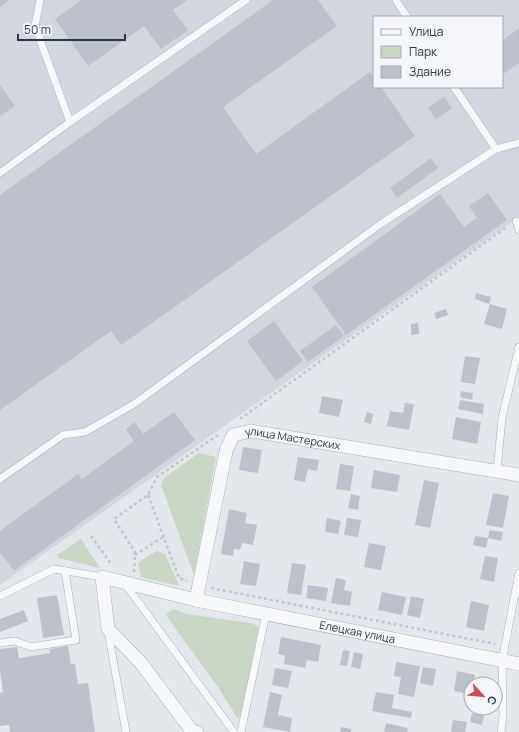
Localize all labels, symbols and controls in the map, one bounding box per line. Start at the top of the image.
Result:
scale bar [18,16,125,42]
legend [373,16,503,88]
text: 50 m [24,21,51,38]
text: Улица [409,23,443,40]
text: Парк [409,43,438,60]
text: Здание [409,63,451,80]
street label: улица Мастерских [243,423,342,453]
street label: Елецкая улица [318,617,397,646]
north arrow [463,676,503,716]
text: С [484,694,501,708]

